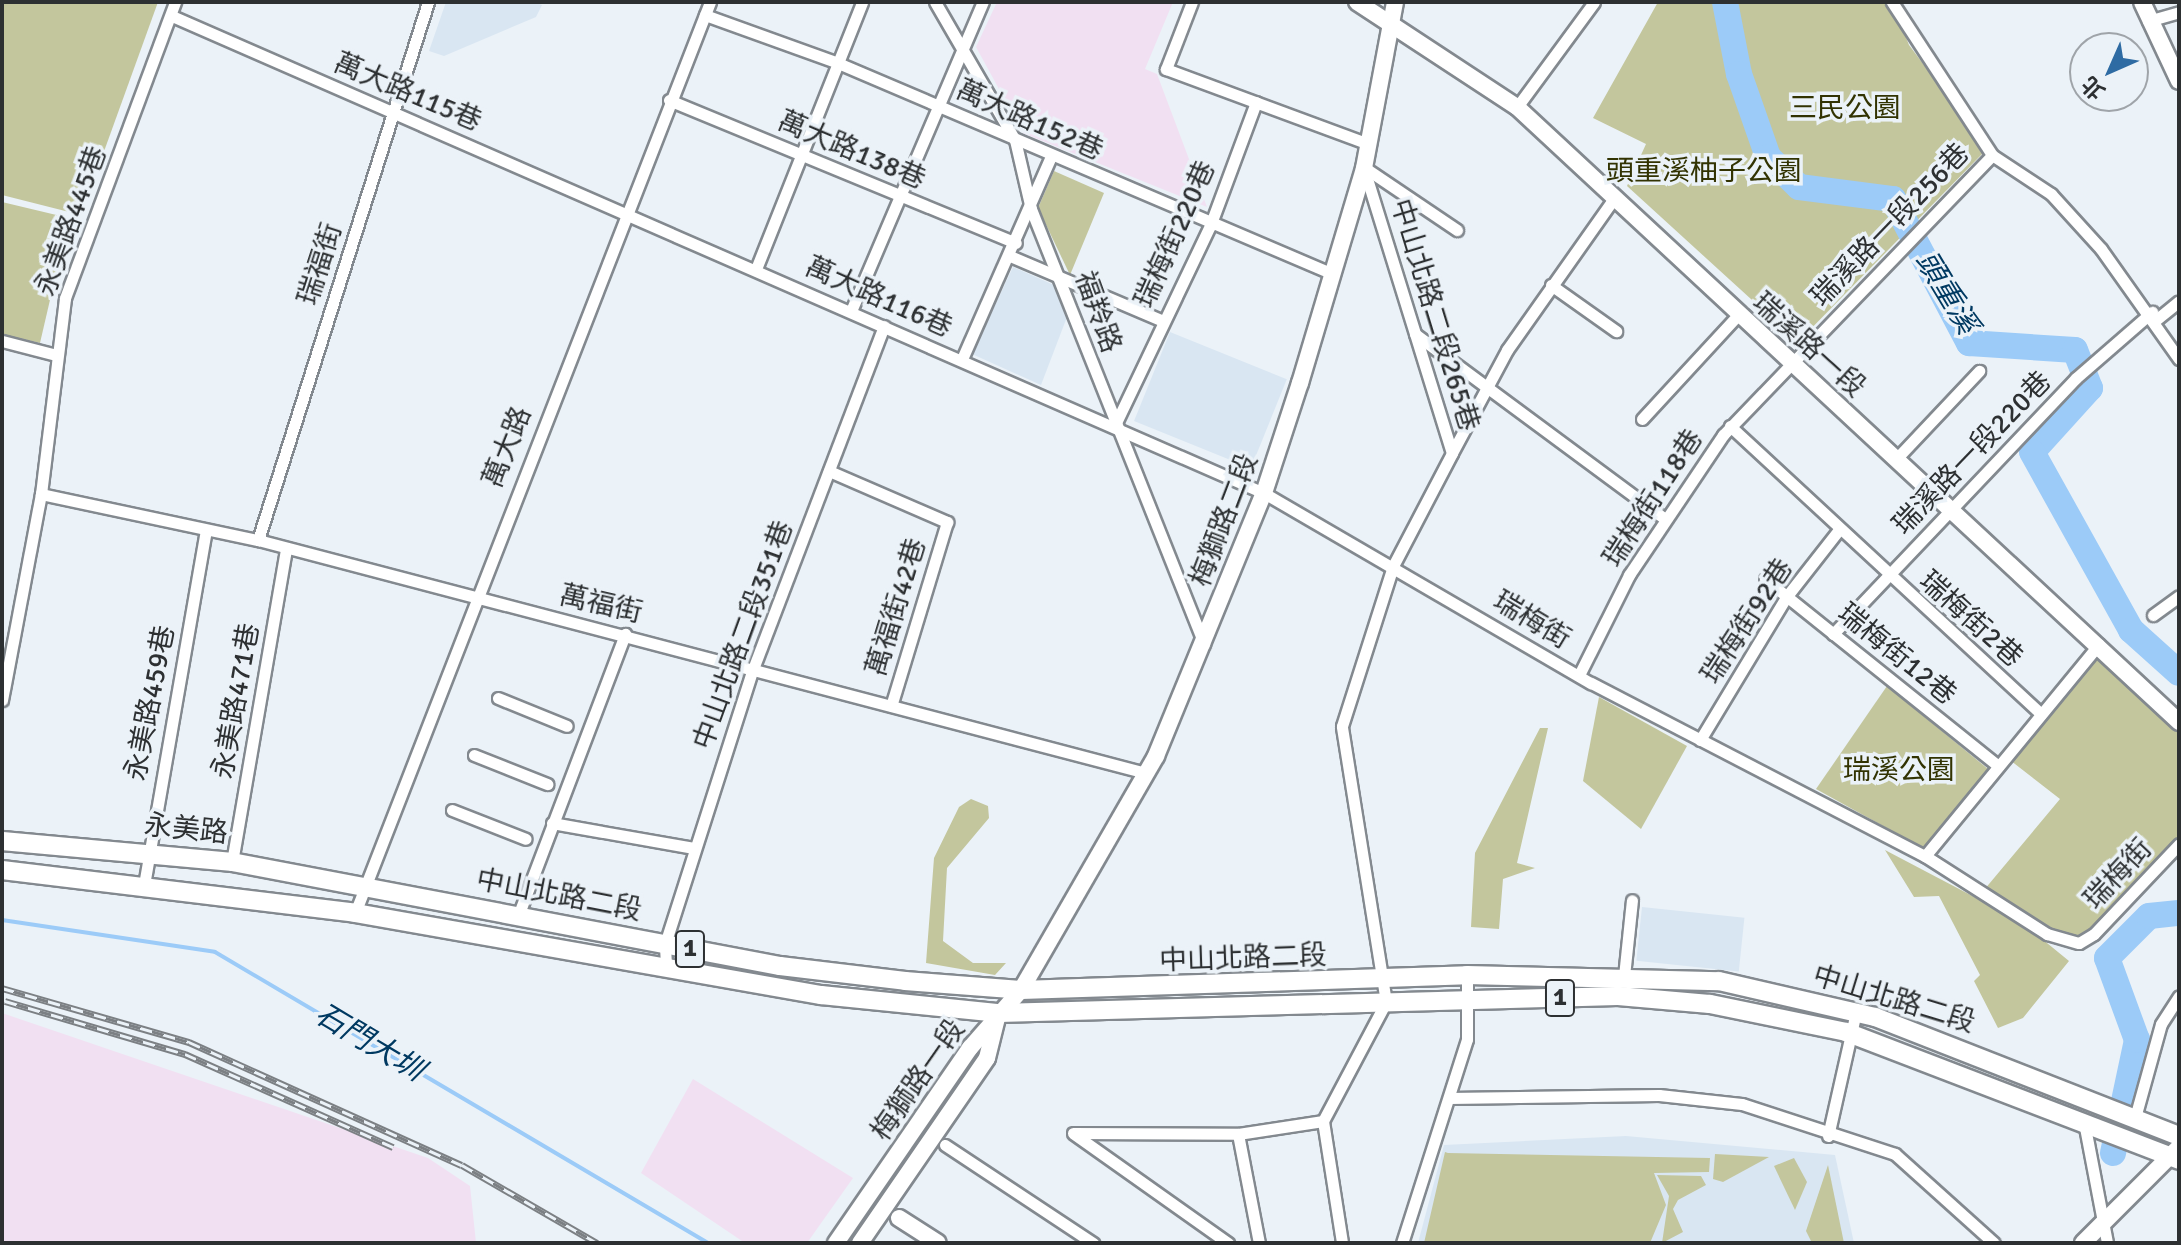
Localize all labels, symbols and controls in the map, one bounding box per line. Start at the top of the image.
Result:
north arrow [2069,32,2149,112]
street label: 萬大路115巷 [329,46,487,138]
text: 北 [2076,71,2110,105]
street label: 萬大路152巷 [951,73,1109,167]
park label: 三民公園 [1789,91,1901,125]
street label: 萬大路138巷 [773,104,931,196]
street label: 瑞溪路一段256巷 [1804,137,1976,313]
street label: 永美路445巷 [28,141,114,301]
park label: 頭重溪柚子公園 [1606,154,1802,188]
street label: 瑞梅街220巷 [1128,155,1222,313]
street label: 中山北路二段265巷 [1384,195,1486,435]
street label: 瑞福街 [291,219,349,309]
water label: 頭重溪 [1907,245,1985,341]
street label: 萬大路116巷 [800,250,958,344]
street label: 福羚路 [1068,267,1128,357]
street label: 瑞溪路一段 [1746,286,1872,404]
street label: 瑞溪路一段220巷 [1886,365,2058,541]
street label: 萬大路 [476,402,538,492]
street label: 瑞梅街118巷 [1596,423,1710,573]
street label: 梅獅路二段 [1183,449,1265,591]
street label: 中山北路二段351巷 [686,516,800,754]
street label: 萬福街42巷 [859,534,933,680]
street label: 瑞梅街92巷 [1694,552,1800,690]
street label: 瑞梅街2巷 [1913,564,2029,674]
street label: 萬福街 [556,578,646,630]
street label: 瑞梅街 [1487,584,1577,656]
street label: 瑞梅街12巷 [1831,596,1963,712]
street label: 永美路471巷 [206,621,266,781]
street label: 永美路459巷 [118,623,182,783]
park label: 瑞溪公園 [1843,753,1955,787]
street label: 永美路 [142,808,230,850]
street label: 瑞梅街 [2077,832,2159,916]
street label: 中山北路二段 [473,862,645,928]
road number: 1 [674,927,706,971]
street label: 中山北路二段 [1158,938,1328,978]
street label: 中山北路二段 [1809,958,1979,1040]
road number: 1 [1544,976,1576,1020]
water label: 石門大圳 [308,997,430,1089]
street label: 梅獅路一段 [864,1013,972,1147]

